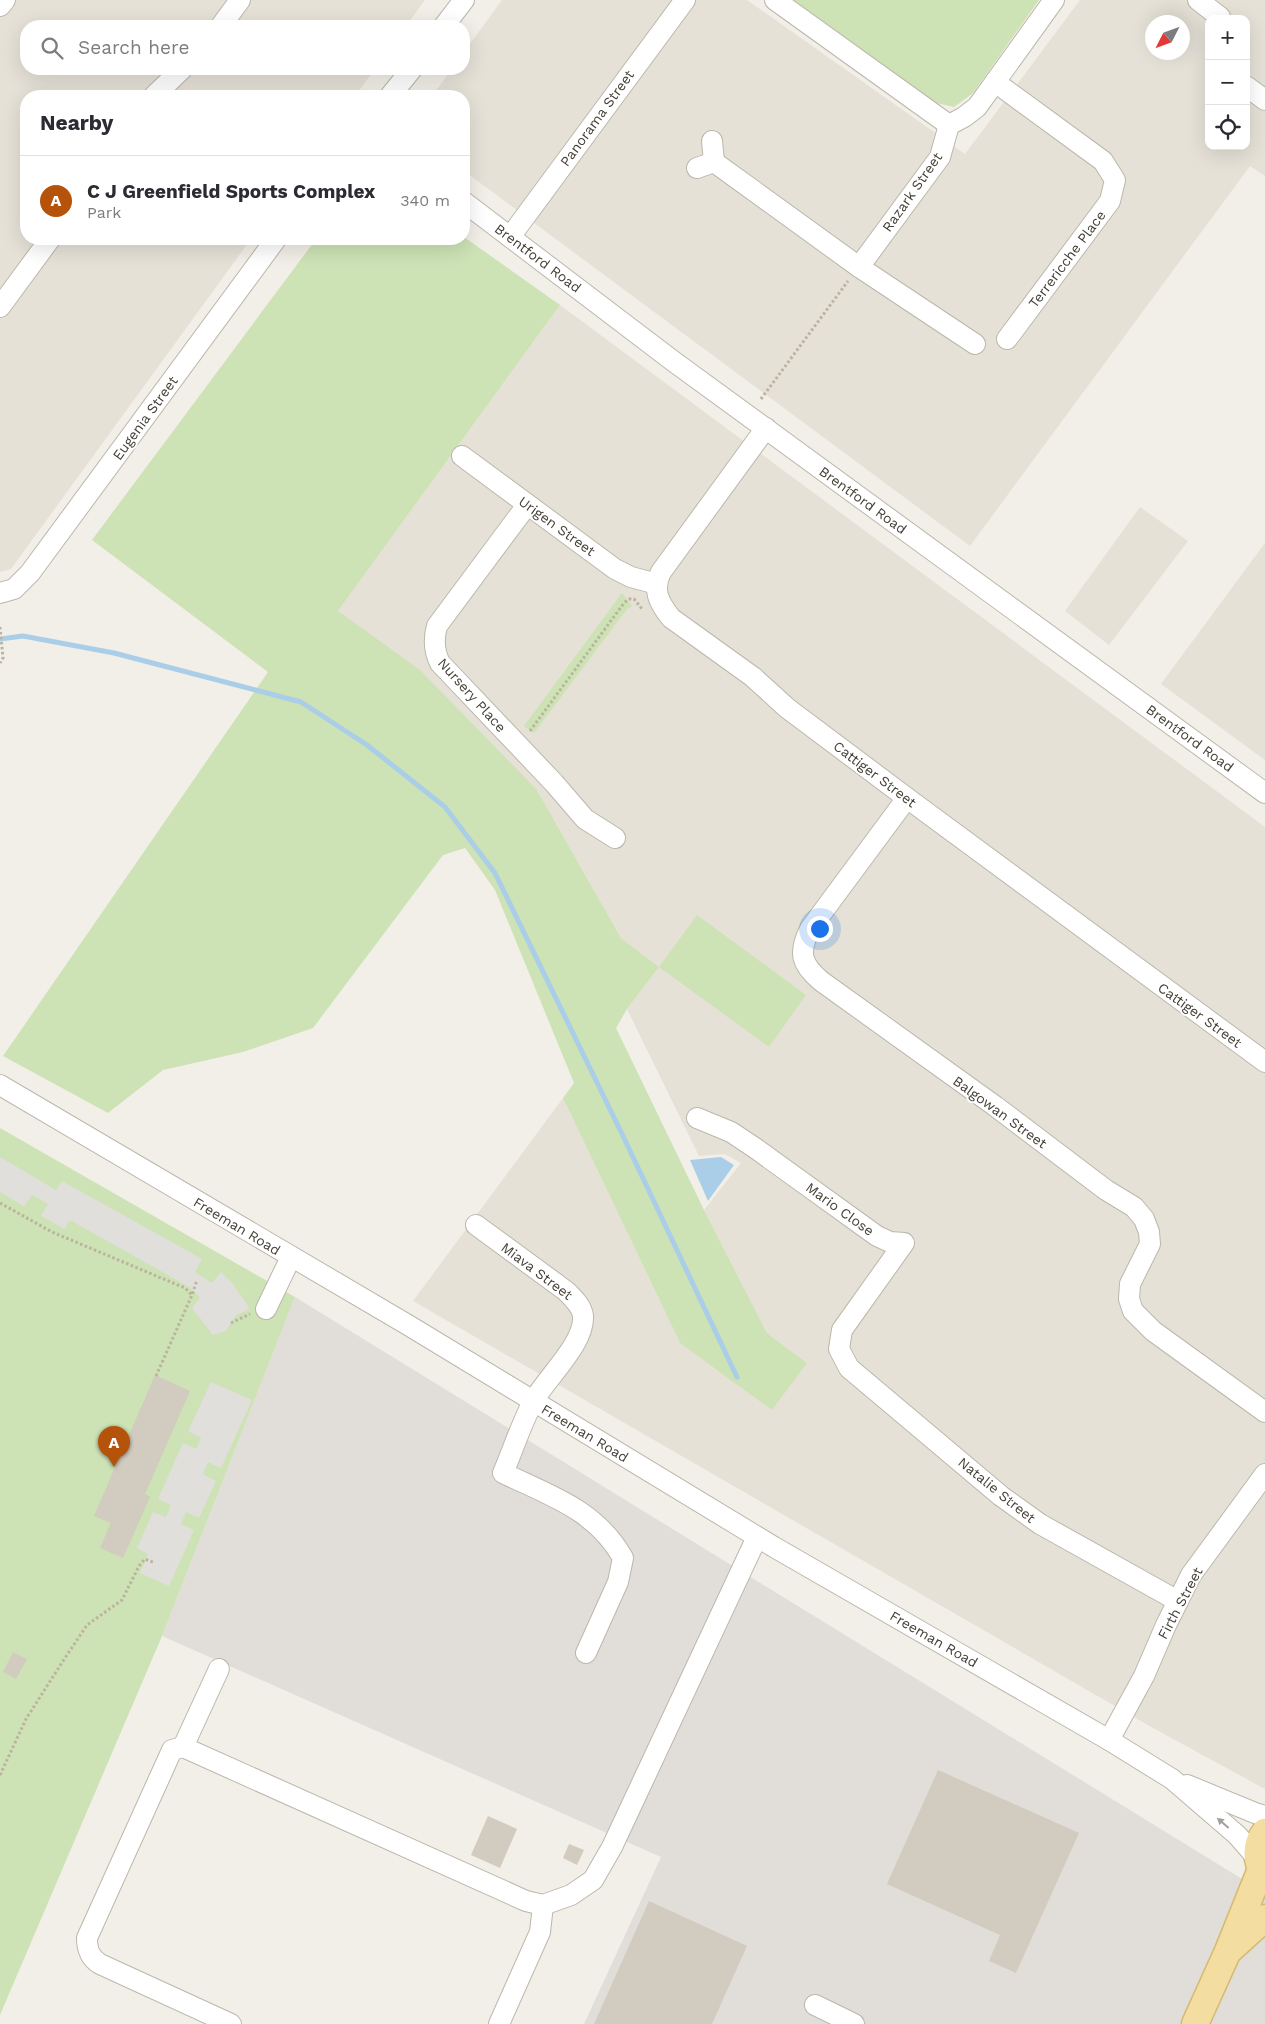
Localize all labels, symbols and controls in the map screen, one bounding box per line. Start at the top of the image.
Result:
north arrow [1145,15,1190,60]
map controls [1205,15,1250,150]
button: + [1205,15,1250,60]
search box [20,20,470,75]
icon: search [38,34,66,62]
text: Search here [78,36,189,59]
button: − [1205,60,1250,105]
street label: Panorama Street [557,67,637,169]
button: locate [1205,105,1250,150]
text: Nearby [40,110,113,135]
street label: Razark Street [879,149,945,235]
text: C J Greenfield Sports Complex [87,180,375,203]
text: A [51,191,61,210]
text: 340 m [400,191,450,210]
text: Park [87,203,121,222]
street label: Terrericche Place [1025,207,1109,311]
street label: Brentford Road [492,220,584,296]
street label: Eugenia Street [109,373,181,463]
street label: Brentford Road [816,463,910,537]
street label: Urigen Street [516,493,598,559]
street label: Nursery Place [435,655,509,735]
street label: Brentford Road [1143,701,1237,775]
street label: Cattiger Street [830,738,920,810]
your location [807,916,833,942]
street label: Cattiger Street [1155,979,1245,1051]
street label: Balgowan Street [950,1073,1050,1151]
street label: Mario Close [803,1179,877,1239]
street label: Freeman Road [191,1194,283,1258]
street label: Miava Street [498,1239,576,1303]
street label: Freeman Road [539,1401,631,1465]
pin: A [98,1426,130,1467]
street label: Natalie Street [955,1454,1039,1526]
street label: Firth Street [1154,1564,1206,1642]
street label: Freeman Road [887,1607,981,1671]
one-way arrow [1217,1818,1229,1829]

